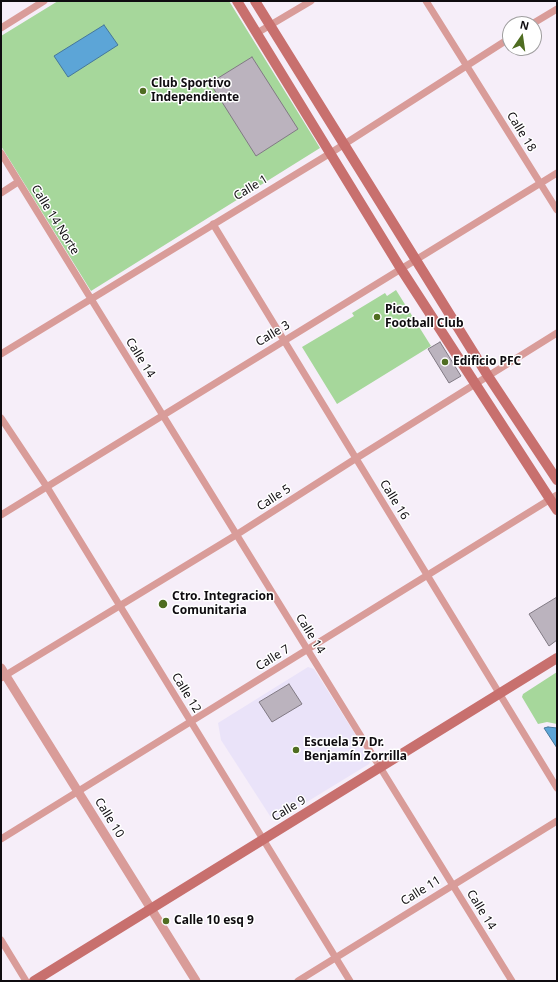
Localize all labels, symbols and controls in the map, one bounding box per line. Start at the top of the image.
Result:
north arrow [502,16,542,56]
text: N [519,16,531,33]
place label: Club Sportivo Independiente [151,77,239,105]
marker: Club Sportivo Independiente [138,86,148,96]
street label: Calle 18 [503,109,539,155]
street label: Calle 1 [231,172,271,204]
street label: Calle 14 Norte [28,182,82,258]
place label: Pico Football Club [385,303,464,331]
marker: Pico Football Club [372,312,382,322]
street label: Calle 3 [253,318,293,350]
street label: Calle 14 [122,335,158,381]
place label: Edificio PFC [453,355,521,369]
marker: Edificio PFC [440,357,450,367]
street label: Calle 16 [376,477,412,523]
street label: Calle 5 [254,482,294,514]
place label: Ctro. Integracion Comunitaria [172,590,274,618]
marker: Ctro. Integracion Comunitaria [157,598,169,610]
street label: Calle 14 [292,611,328,657]
street label: Calle 7 [253,642,293,674]
street label: Calle 12 [168,670,204,716]
place label: Escuela 57 Dr. Benjamín Zorrilla [304,736,407,764]
marker: Escuela 57 Dr. Benjamín Zorrilla [291,745,301,755]
street label: Calle 9 [269,793,309,825]
street label: Calle 10 [91,795,127,841]
street label: Calle 11 [398,873,444,909]
street label: Calle 14 [463,887,499,933]
place label: Calle 10 esq 9 [174,914,254,928]
marker: Calle 10 esq 9 [161,916,171,926]

